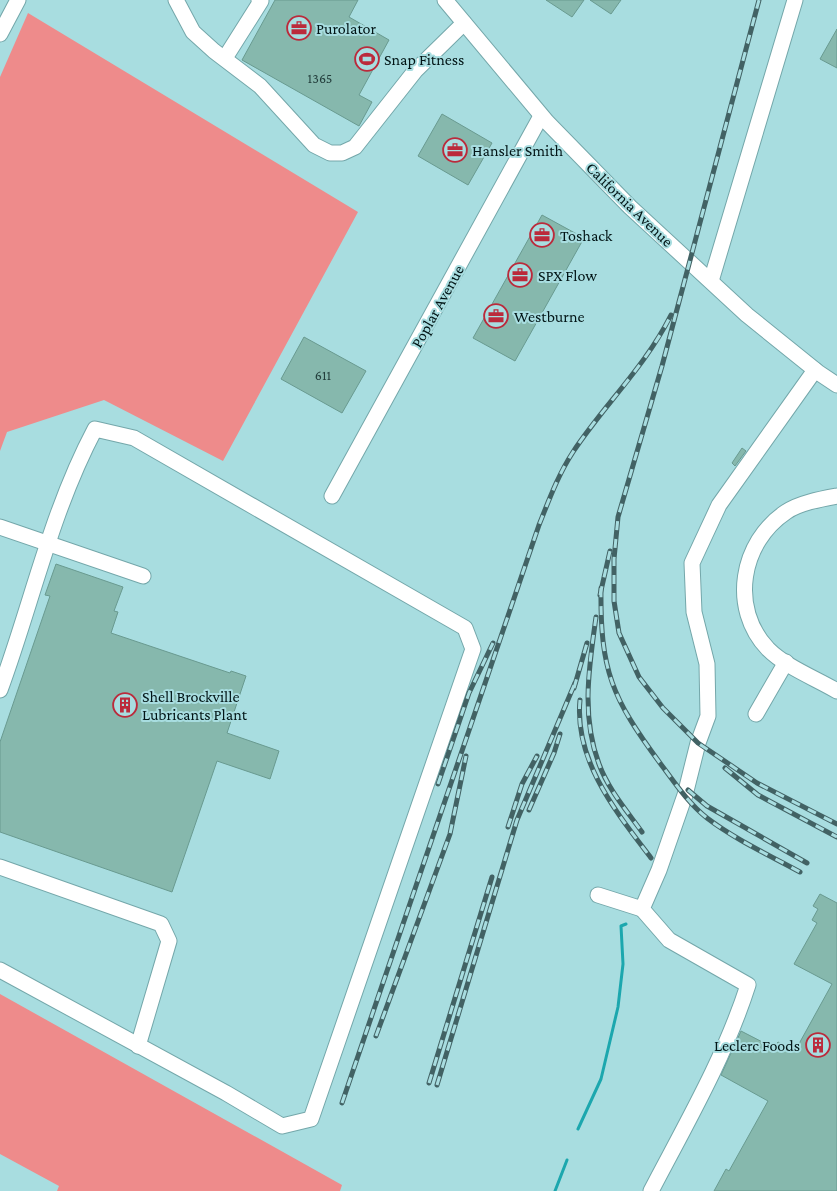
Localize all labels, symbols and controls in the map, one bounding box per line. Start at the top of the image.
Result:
office icon: Purolator [286,15,312,41]
place label: Purolator [316,20,377,37]
sports icon: Snap Fitness [354,46,380,72]
place label: Snap Fitness [384,51,464,69]
house number: 1365 [308,70,332,86]
office icon: Hansler Smith [442,137,468,163]
place label: Hansler Smith [472,142,564,159]
street label: California Avenue [583,159,676,250]
office icon: Toshack [529,222,555,248]
place label: Toshack [560,227,613,244]
street label: Poplar Avenue [408,262,468,351]
office icon: SPX Flow [507,262,533,288]
place label: SPX Flow [538,267,597,284]
office icon: Westburne [483,303,509,329]
place label: Westburne [514,308,585,325]
house number: 611 [315,367,332,383]
place label: Shell Brockville Lubricants Plant [142,688,248,723]
building icon: Shell Brockville Lubricants Plant [112,692,138,718]
building icon: Leclerc Foods [805,1032,831,1058]
place label: Leclerc Foods [714,1037,800,1054]

